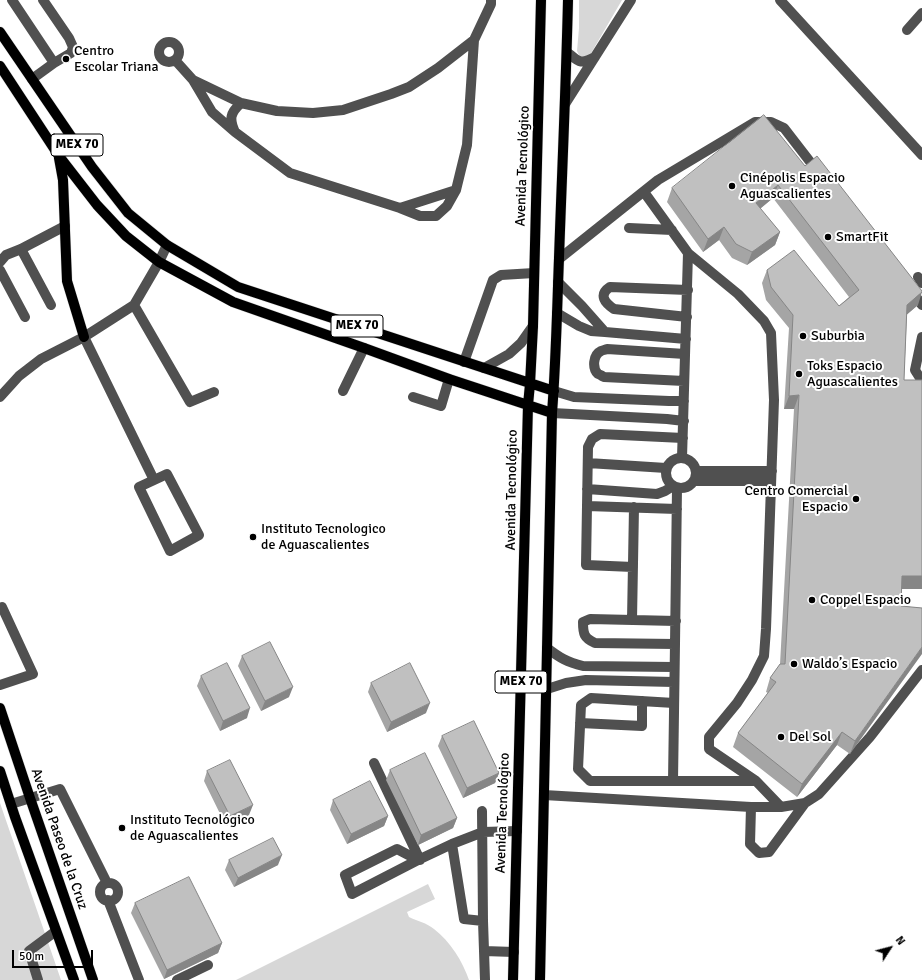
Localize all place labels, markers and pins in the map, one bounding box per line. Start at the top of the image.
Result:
place label: Centro Escolar Triana [74,43,159,76]
marker: Centro Escolar Triana [61,54,71,64]
place label: Cinépolis Espacio Aguascalientes [740,170,845,202]
marker: Cinépolis Espacio Aguascalientes [727,181,737,191]
place label: SmartFit [836,229,888,245]
marker: SmartFit [823,232,833,242]
place label: Suburbia [811,328,865,344]
marker: Suburbia [798,331,808,341]
place label: Toks Espacio Aguascalientes [807,358,898,390]
marker: Toks Espacio Aguascalientes [794,369,804,379]
place label: Centro Comercial Espacio [744,483,848,516]
marker: Centro Comercial Espacio [851,494,861,504]
place label: Instituto Tecnologico de Aguascalientes [261,521,386,554]
marker: Instituto Tecnologico de Aguascalientes [248,532,258,542]
place label: Coppel Espacio [820,592,911,608]
marker: Coppel Espacio [807,595,817,605]
place label: Waldo’s Espacio [802,656,897,672]
marker: Waldo’s Espacio [789,659,799,669]
place label: Del Sol [789,729,831,745]
marker: Del Sol [776,732,786,742]
place label: Instituto Tecnológico de Aguascalientes [130,812,255,844]
marker: Instituto Tecnológico de Aguascalientes [117,823,127,833]

